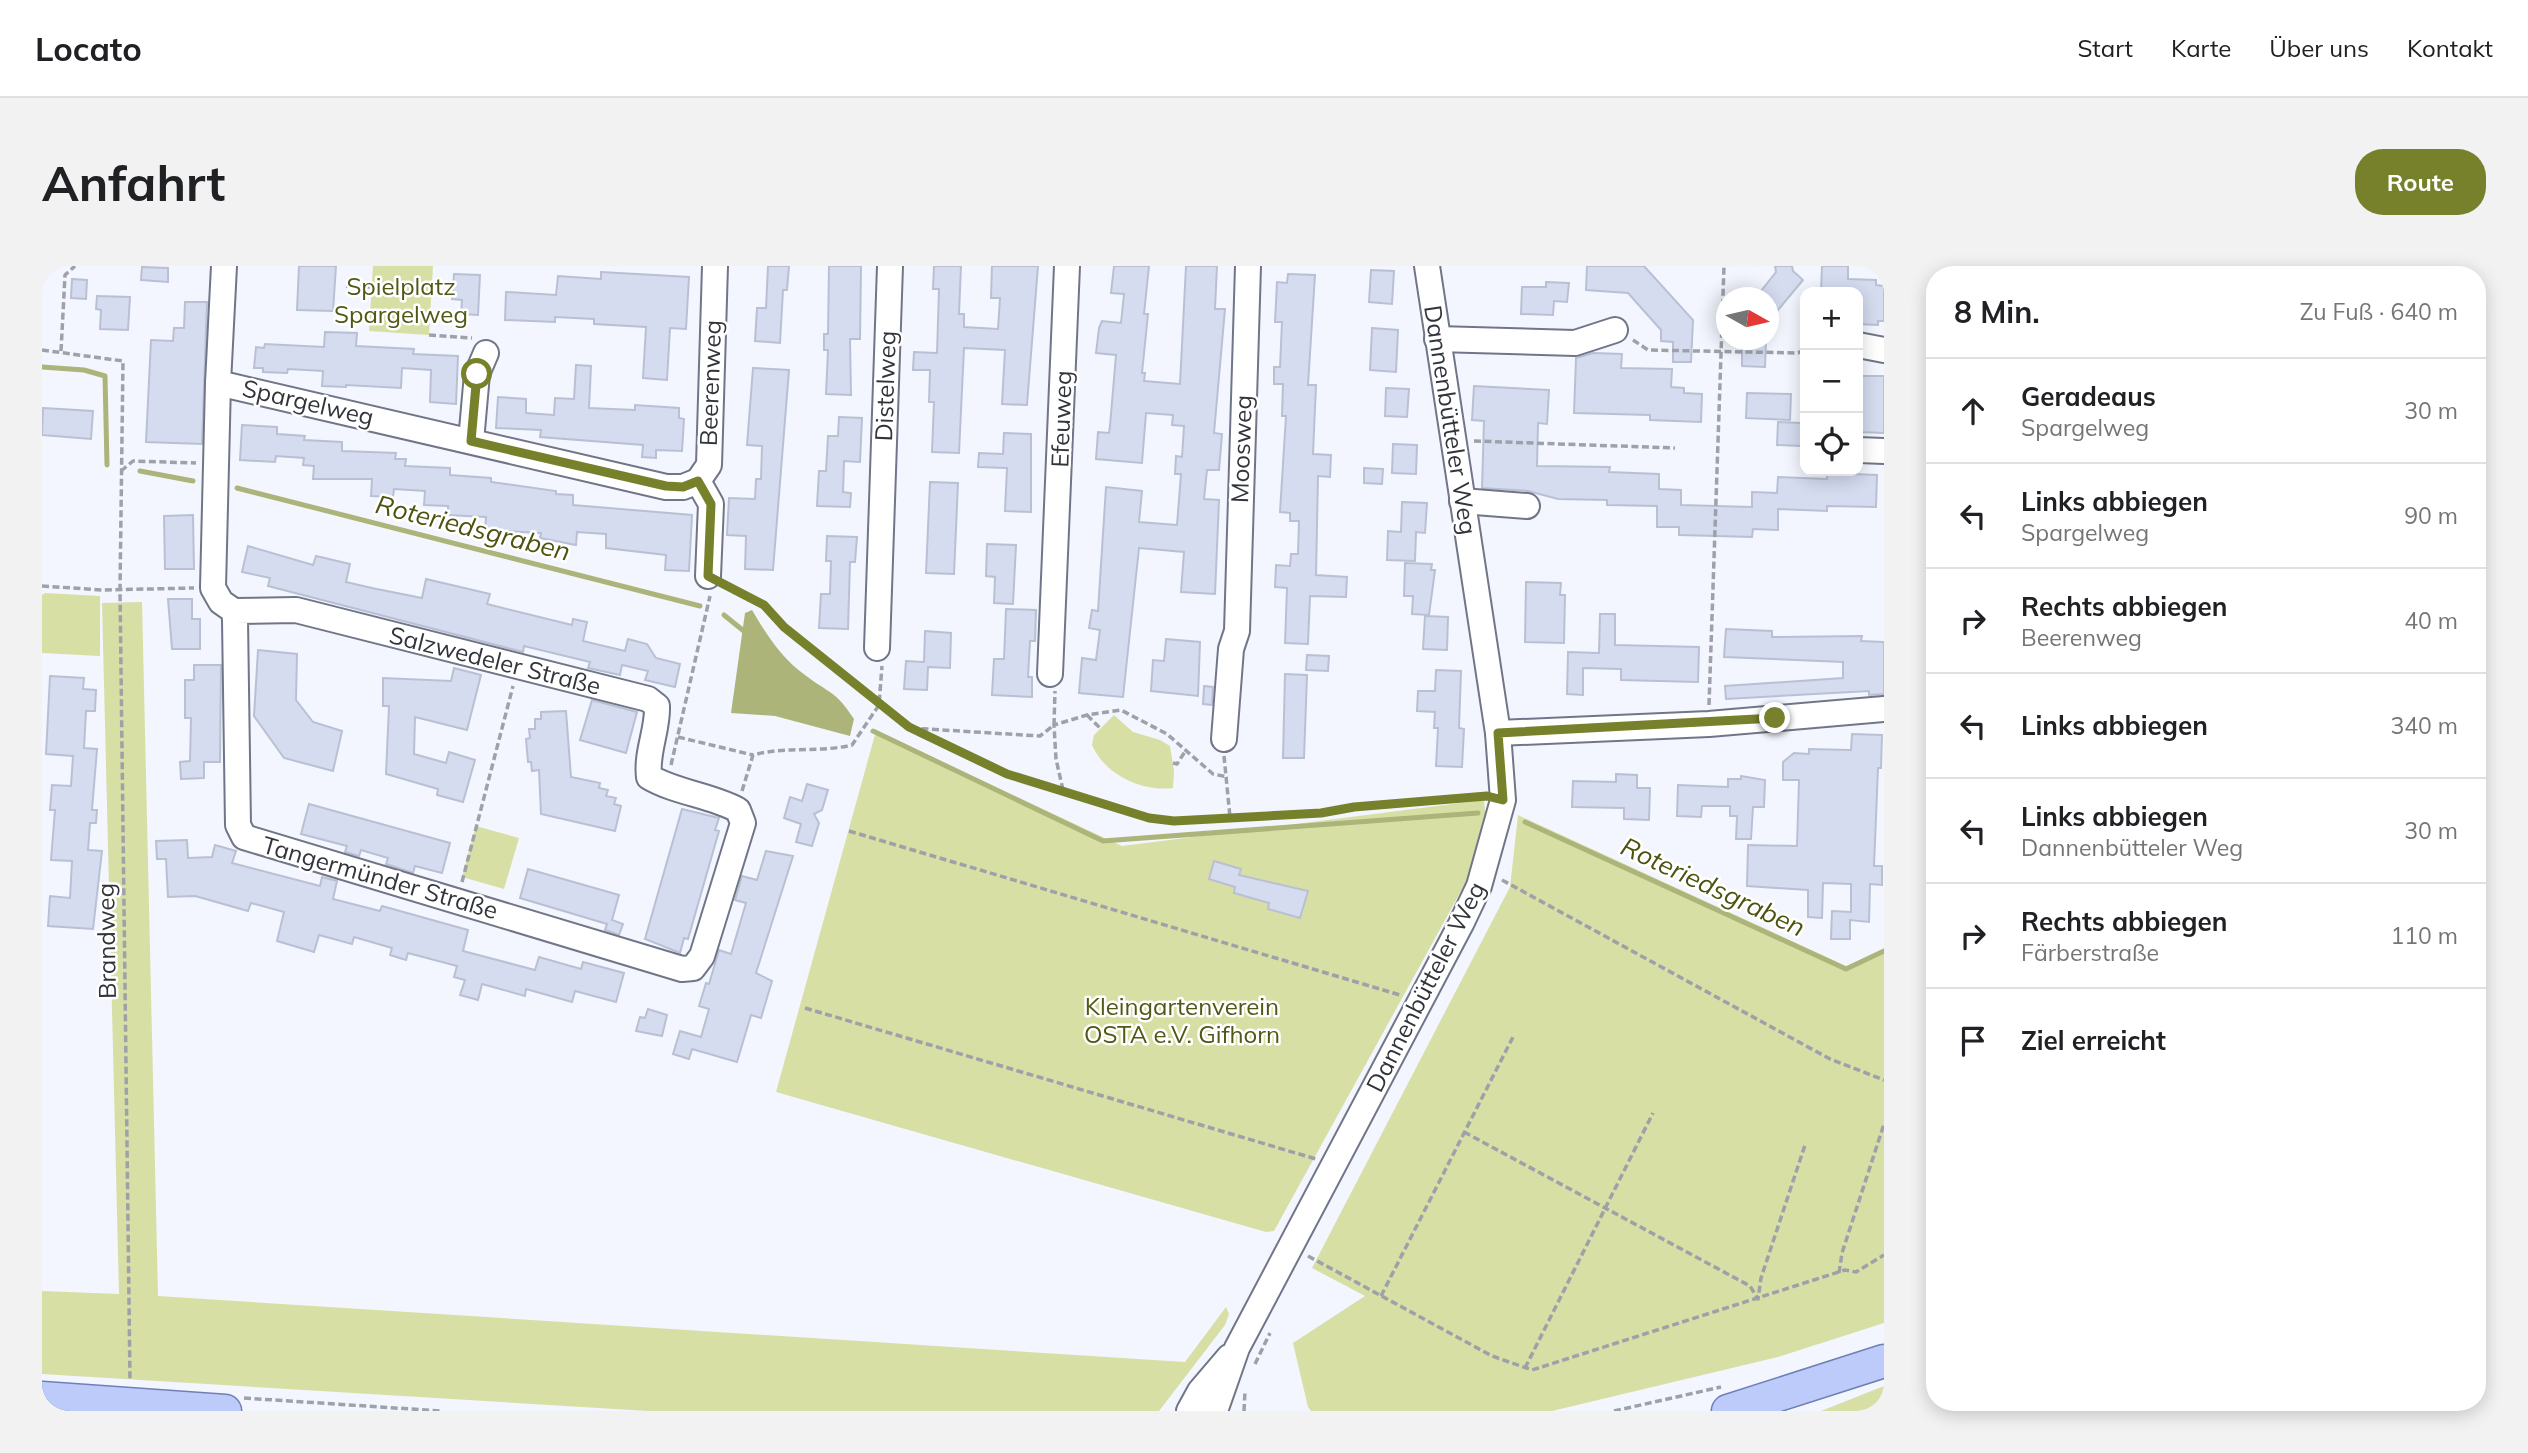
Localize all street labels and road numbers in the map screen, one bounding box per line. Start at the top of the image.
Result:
street label: Dannenbütteler Weg [1418,303,1484,537]
street label: Beerenweg [693,319,727,447]
street label: Distelweg [868,330,902,442]
street label: Efeuweg [1044,370,1078,468]
street label: Spargelweg [240,372,377,432]
street label: Moosweg [1224,395,1258,503]
street label: Salzwedeler Straße [386,619,604,701]
street label: Tangermünder Straße [259,829,501,925]
street label: Dannenbütteler Weg [1359,876,1491,1097]
street label: Brandweg [90,883,122,999]

